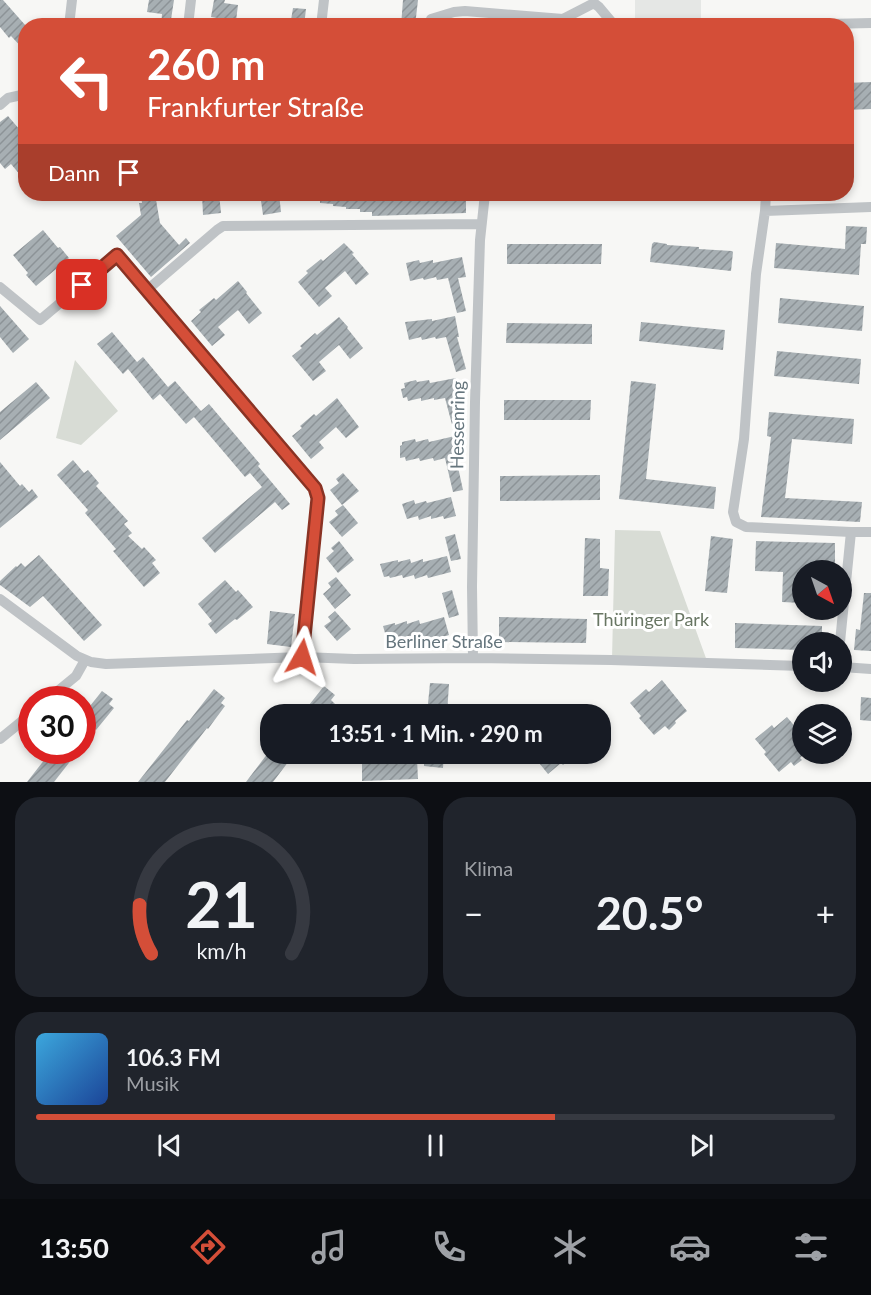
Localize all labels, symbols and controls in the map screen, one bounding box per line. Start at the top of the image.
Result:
text: 260 m [147,39,265,89]
icon: left [48,42,126,120]
text: Frankfurter Straße [147,90,364,123]
icon: arrive [112,156,145,189]
text: Dann [48,159,100,186]
pin [56,259,107,310]
icon: arrive [65,268,98,301]
street label: Hessenring [445,381,469,469]
north arrow [792,560,852,620]
map controls [792,560,852,764]
park label: Thüringer Park [593,608,710,630]
position arrow [270,625,334,689]
street label: Berliner Straße [385,630,503,652]
button: sound [792,632,852,692]
speed limit sign: 30 [18,686,96,764]
button: layers [792,704,852,764]
text: 13:51 · 1 Min. · 290 m [328,720,543,747]
text: Klima [464,856,513,880]
text: 21 [185,866,258,941]
text: 20.5° [596,886,703,940]
text: − [464,893,483,933]
text: + [816,893,835,933]
text: km/h [196,938,247,964]
text: 106.3 FM [126,1044,221,1071]
text: Musik [126,1071,179,1095]
icon: previous [153,1129,186,1162]
icon: pause [419,1129,452,1162]
icon: next [685,1129,718,1162]
icon: directions [187,1226,229,1268]
icon: music [308,1226,350,1268]
icon: phone [428,1226,470,1268]
icon: climate [549,1226,591,1268]
icon: car [669,1226,711,1268]
icon: filters [790,1226,832,1268]
text: 13:50 [39,1231,109,1264]

